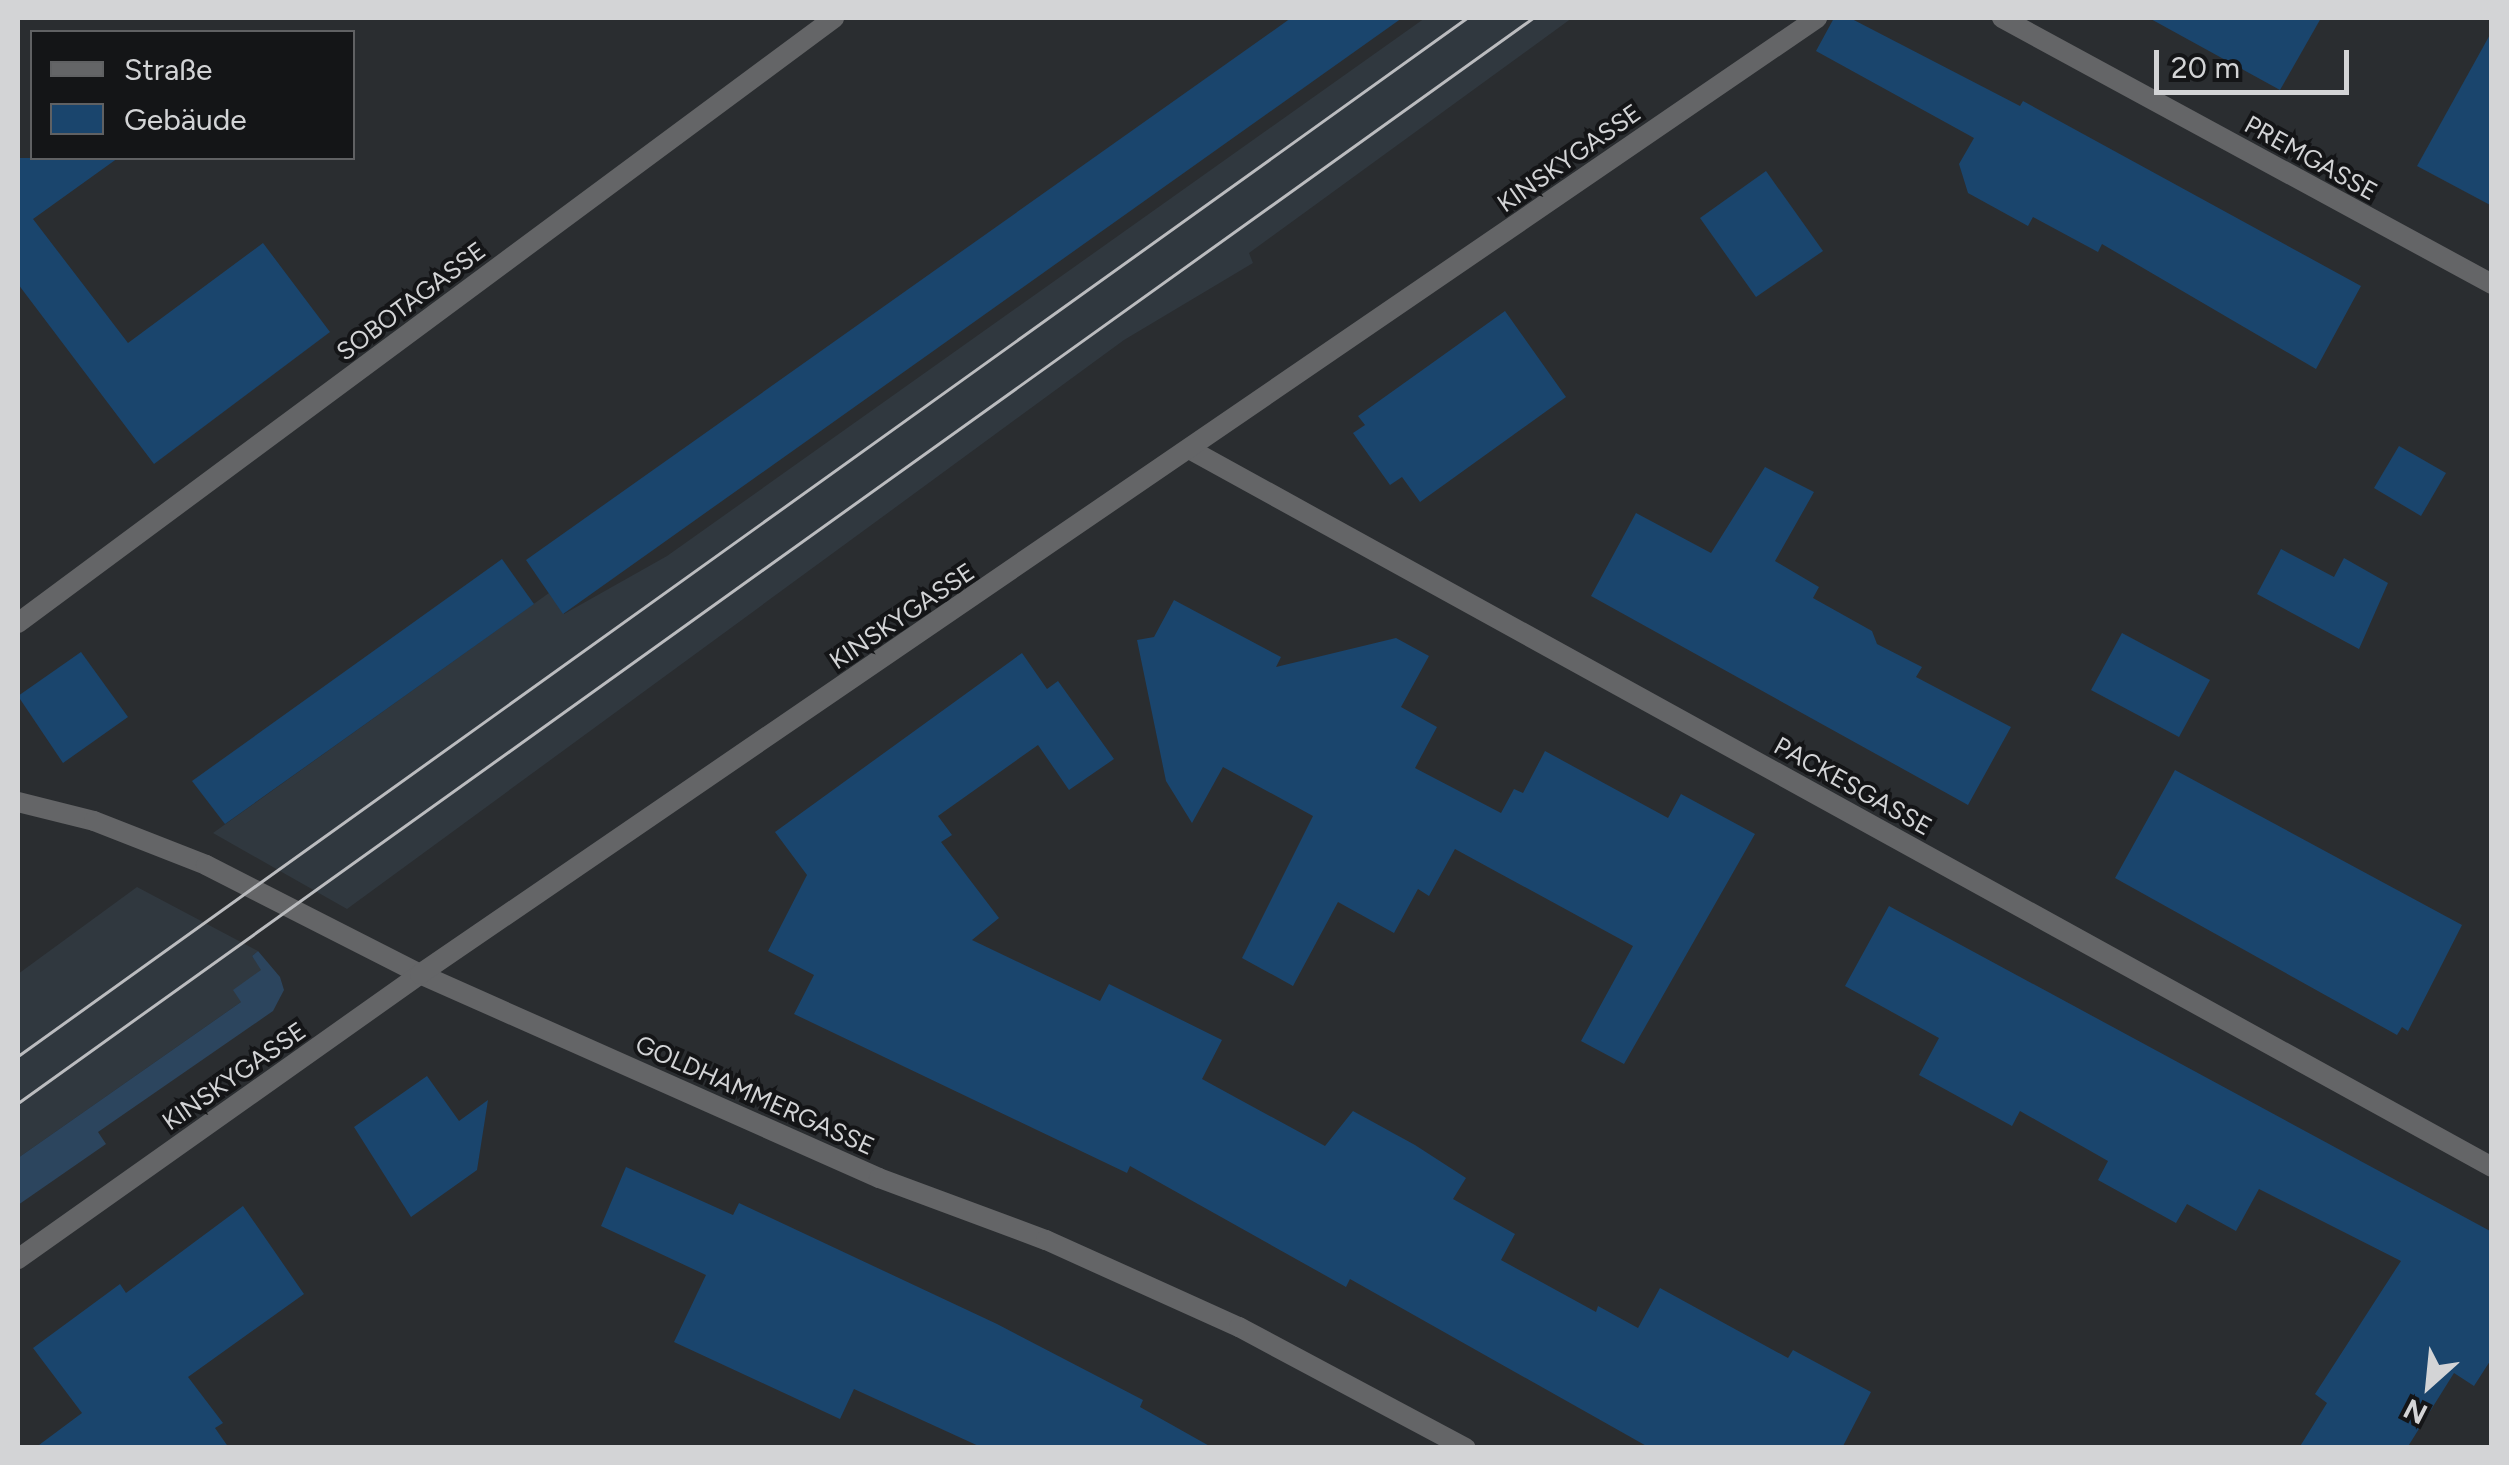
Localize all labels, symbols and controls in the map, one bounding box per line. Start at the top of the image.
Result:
legend [30,30,355,160]
scale bar [2159,30,2354,92]
text: 20 m [2171,49,2240,86]
text: Straße [124,51,213,88]
street label: KINSKYGASSE [1491,97,1647,219]
text: Gebäude [124,101,247,138]
street label: PREMGASSE [2239,109,2383,207]
street label: SOBOTAGASSE [331,235,491,367]
street label: KINSKYGASSE [824,556,980,676]
street label: PACKESGASSE [1769,730,1937,842]
street label: KINSKYGASSE [156,1015,312,1137]
street label: GOLDHAMMERGASSE [631,1029,879,1161]
north arrow [2379,1335,2479,1435]
text: N [2398,1392,2433,1432]

